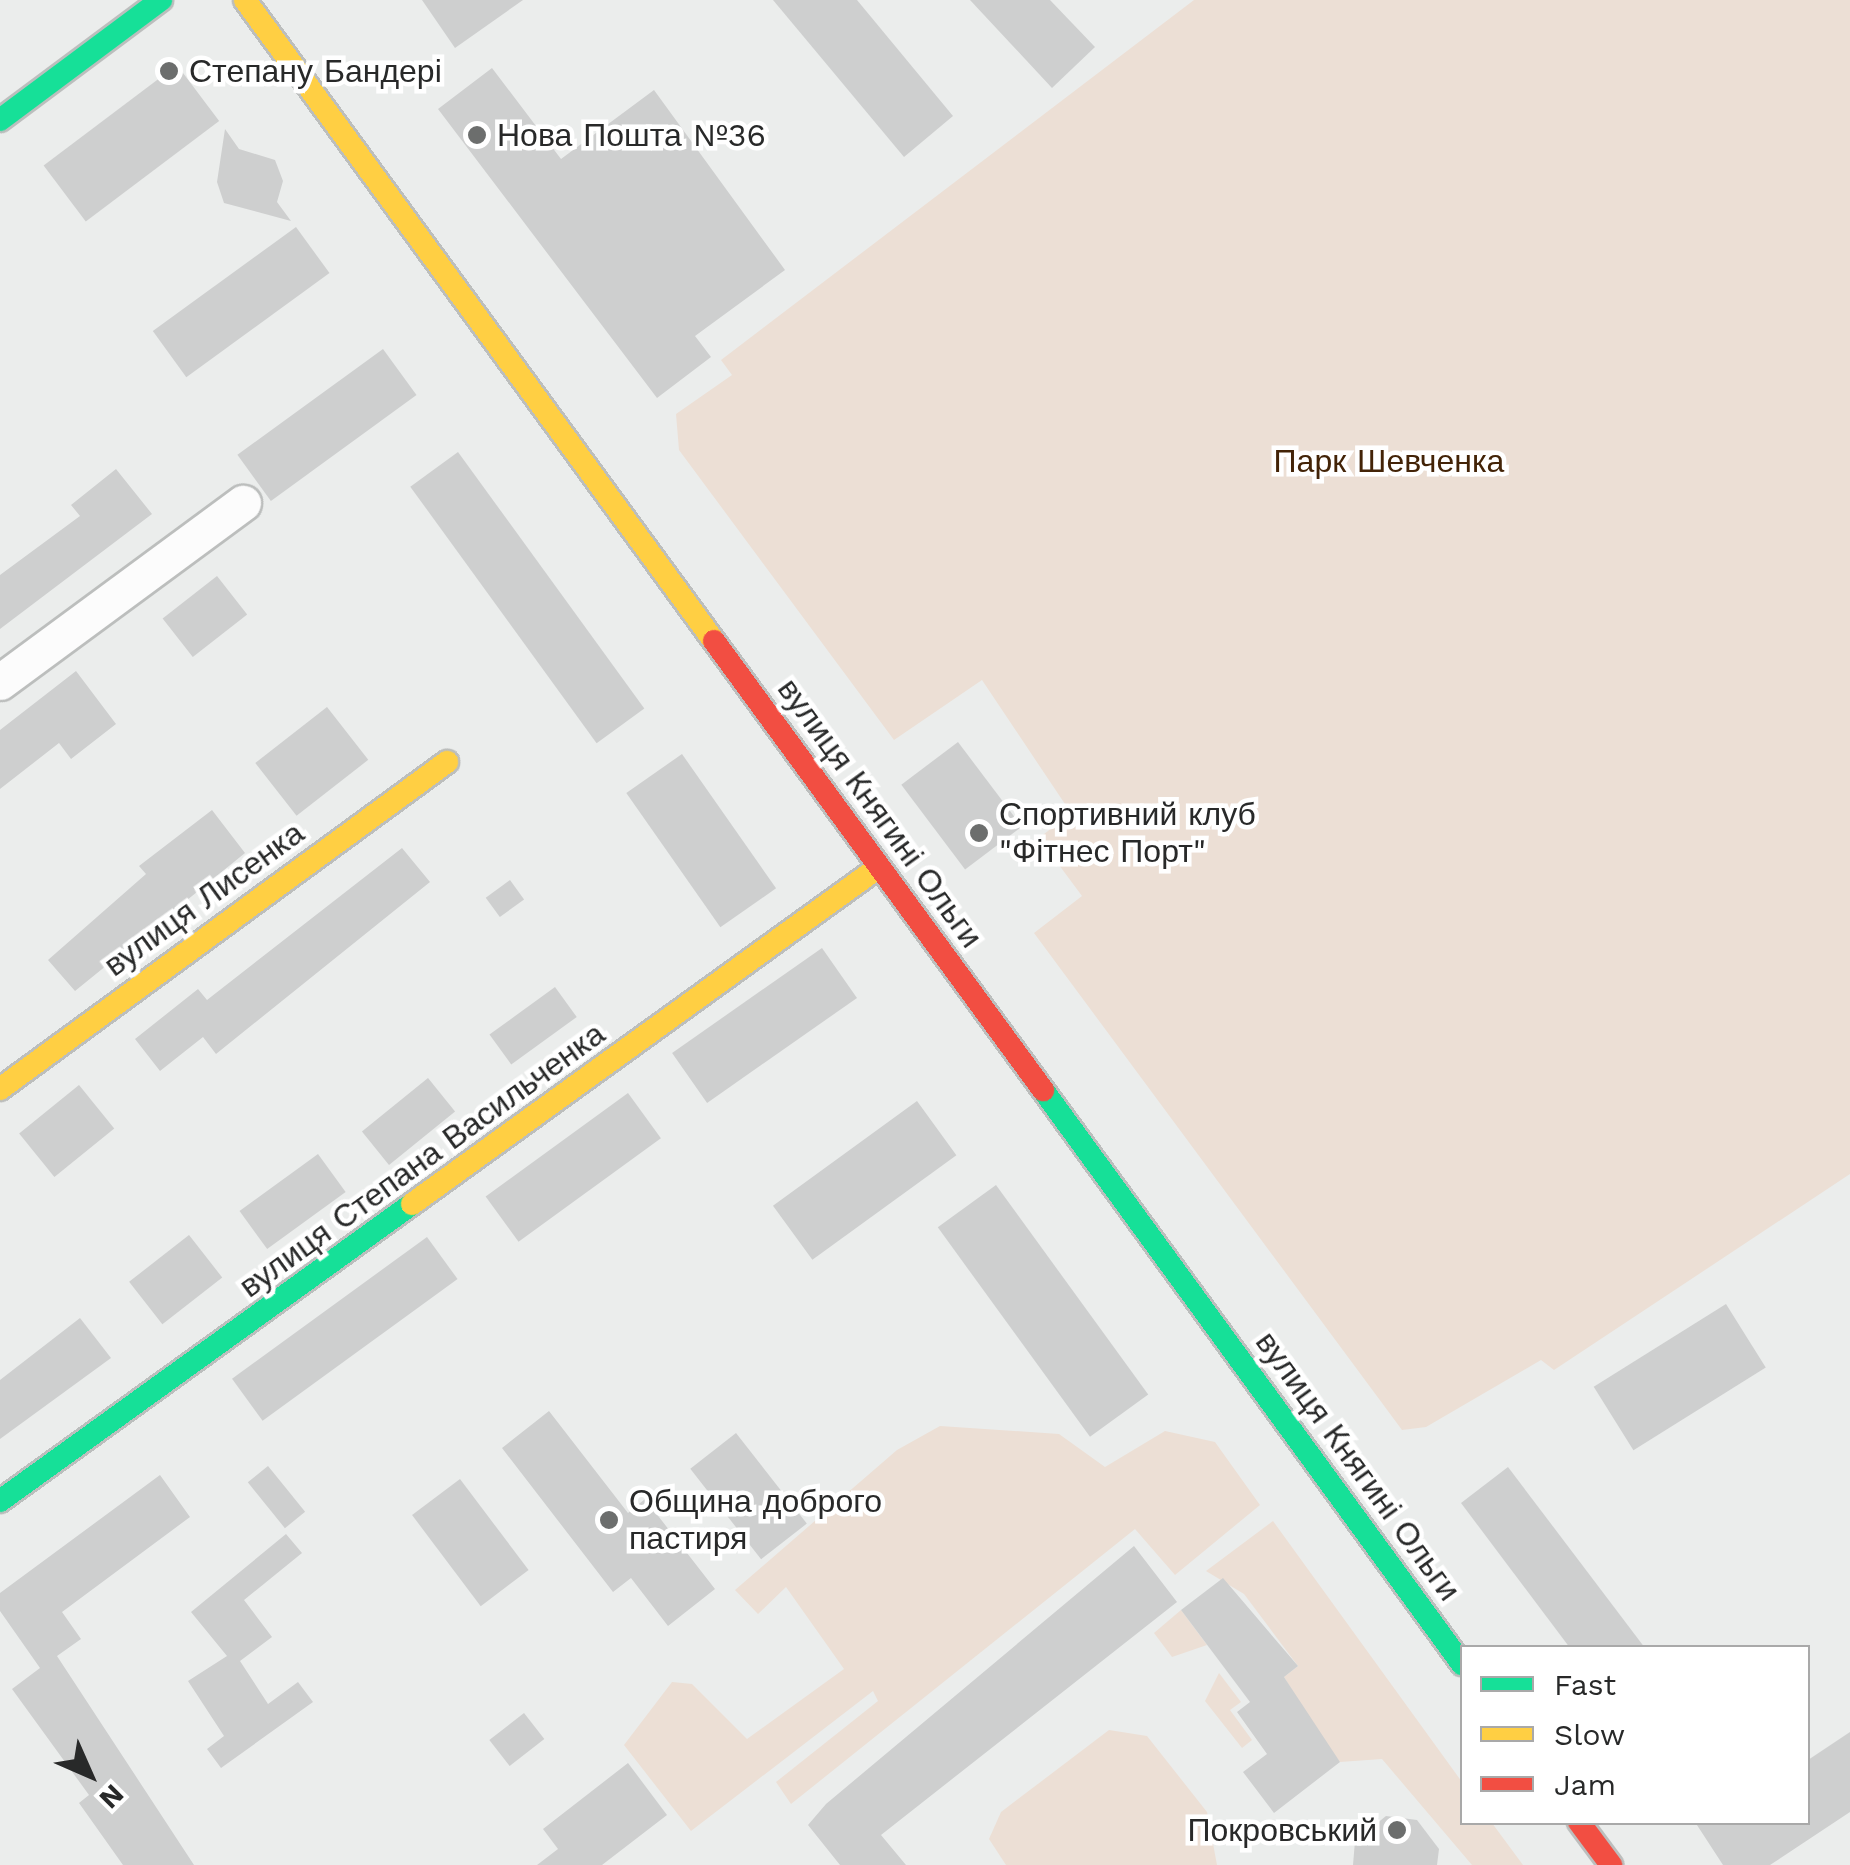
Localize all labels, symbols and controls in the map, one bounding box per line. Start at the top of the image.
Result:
place label: Степану Бандері [189,52,442,90]
marker: Степану Бандері [158,60,180,82]
place label: Нова Пошта №36 [497,116,766,154]
marker: Нова Пошта №36 [466,124,488,146]
park label: Парк Шевченка [1274,442,1504,480]
street label: вулиця Княгині Ольги [770,671,990,955]
place label: Спортивний клуб "Фітнес Порт" [999,796,1256,871]
street label: вулиця Лисенка [97,814,311,984]
marker: Спортивний клуб "Фітнес Порт" [968,822,990,844]
street label: вулиця Степана Васильченка [232,1014,612,1306]
street label: вулиця Княгині Ольги [1248,1324,1468,1608]
place label: Община доброго пастиря [629,1483,882,1558]
marker: Община доброго пастиря [598,1509,620,1531]
legend [1460,1645,1810,1825]
text: Fast [1554,1667,1616,1702]
text: Slow [1554,1717,1625,1752]
north arrow [40,1725,140,1825]
text: Jam [1554,1767,1616,1802]
text: N [93,1778,131,1816]
place label: Покровський [1188,1811,1377,1849]
marker: Покровський [1386,1819,1408,1841]

